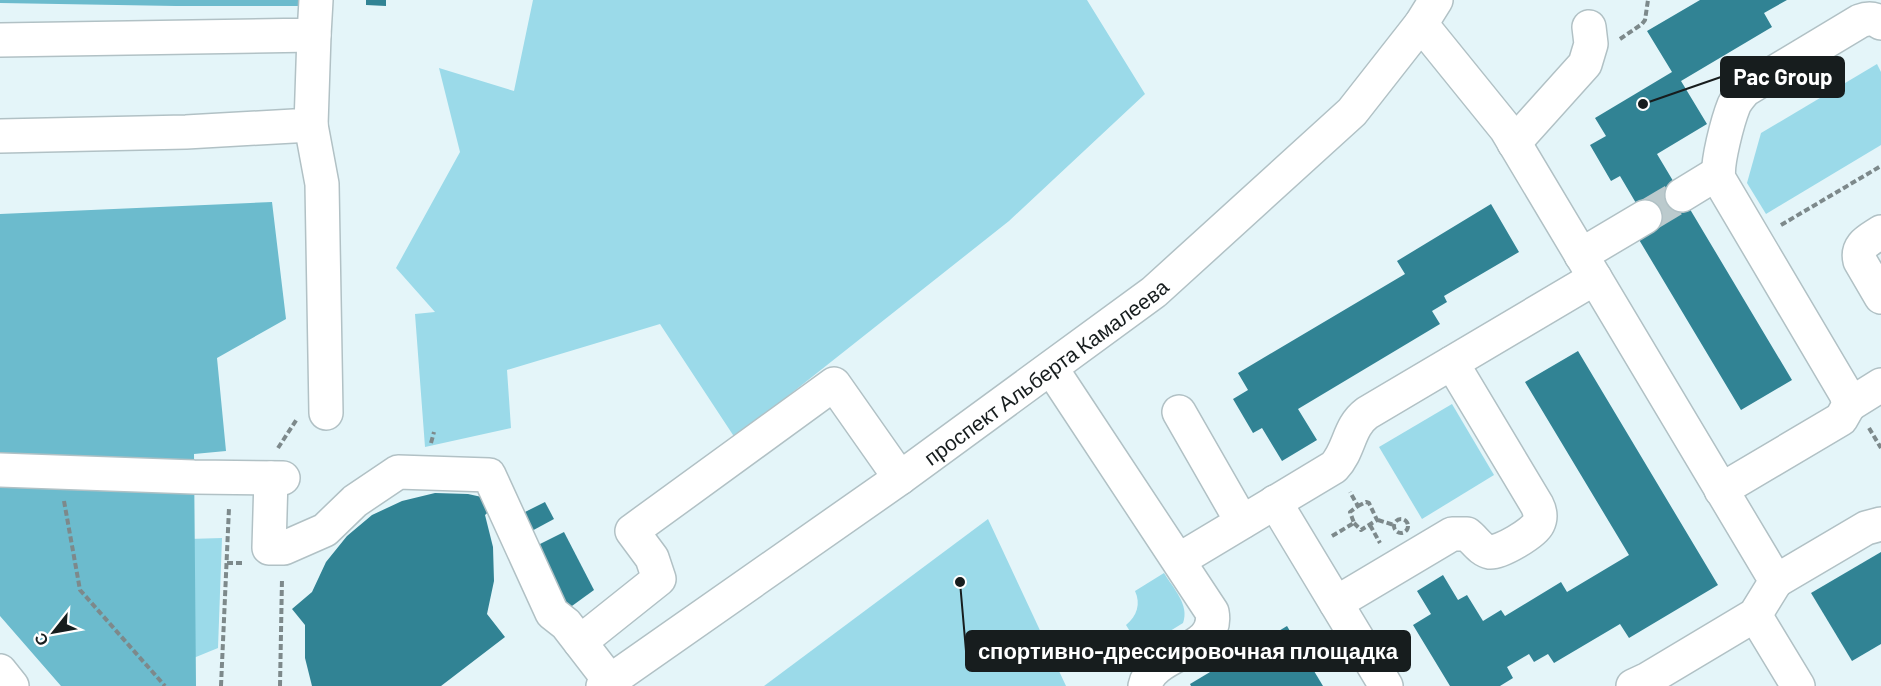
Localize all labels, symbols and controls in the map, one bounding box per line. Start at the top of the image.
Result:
callout: Pac Group [1721,57,1844,97]
text: Pac Group [1733,63,1833,89]
street label: проспект Альберта Камалеева [918,273,1173,469]
north arrow [24,602,84,662]
text: С [29,630,52,650]
callout: спортивно-дрессировочная площадка [966,631,1410,671]
text: спортивно-дрессировочная площадка [978,637,1399,664]

